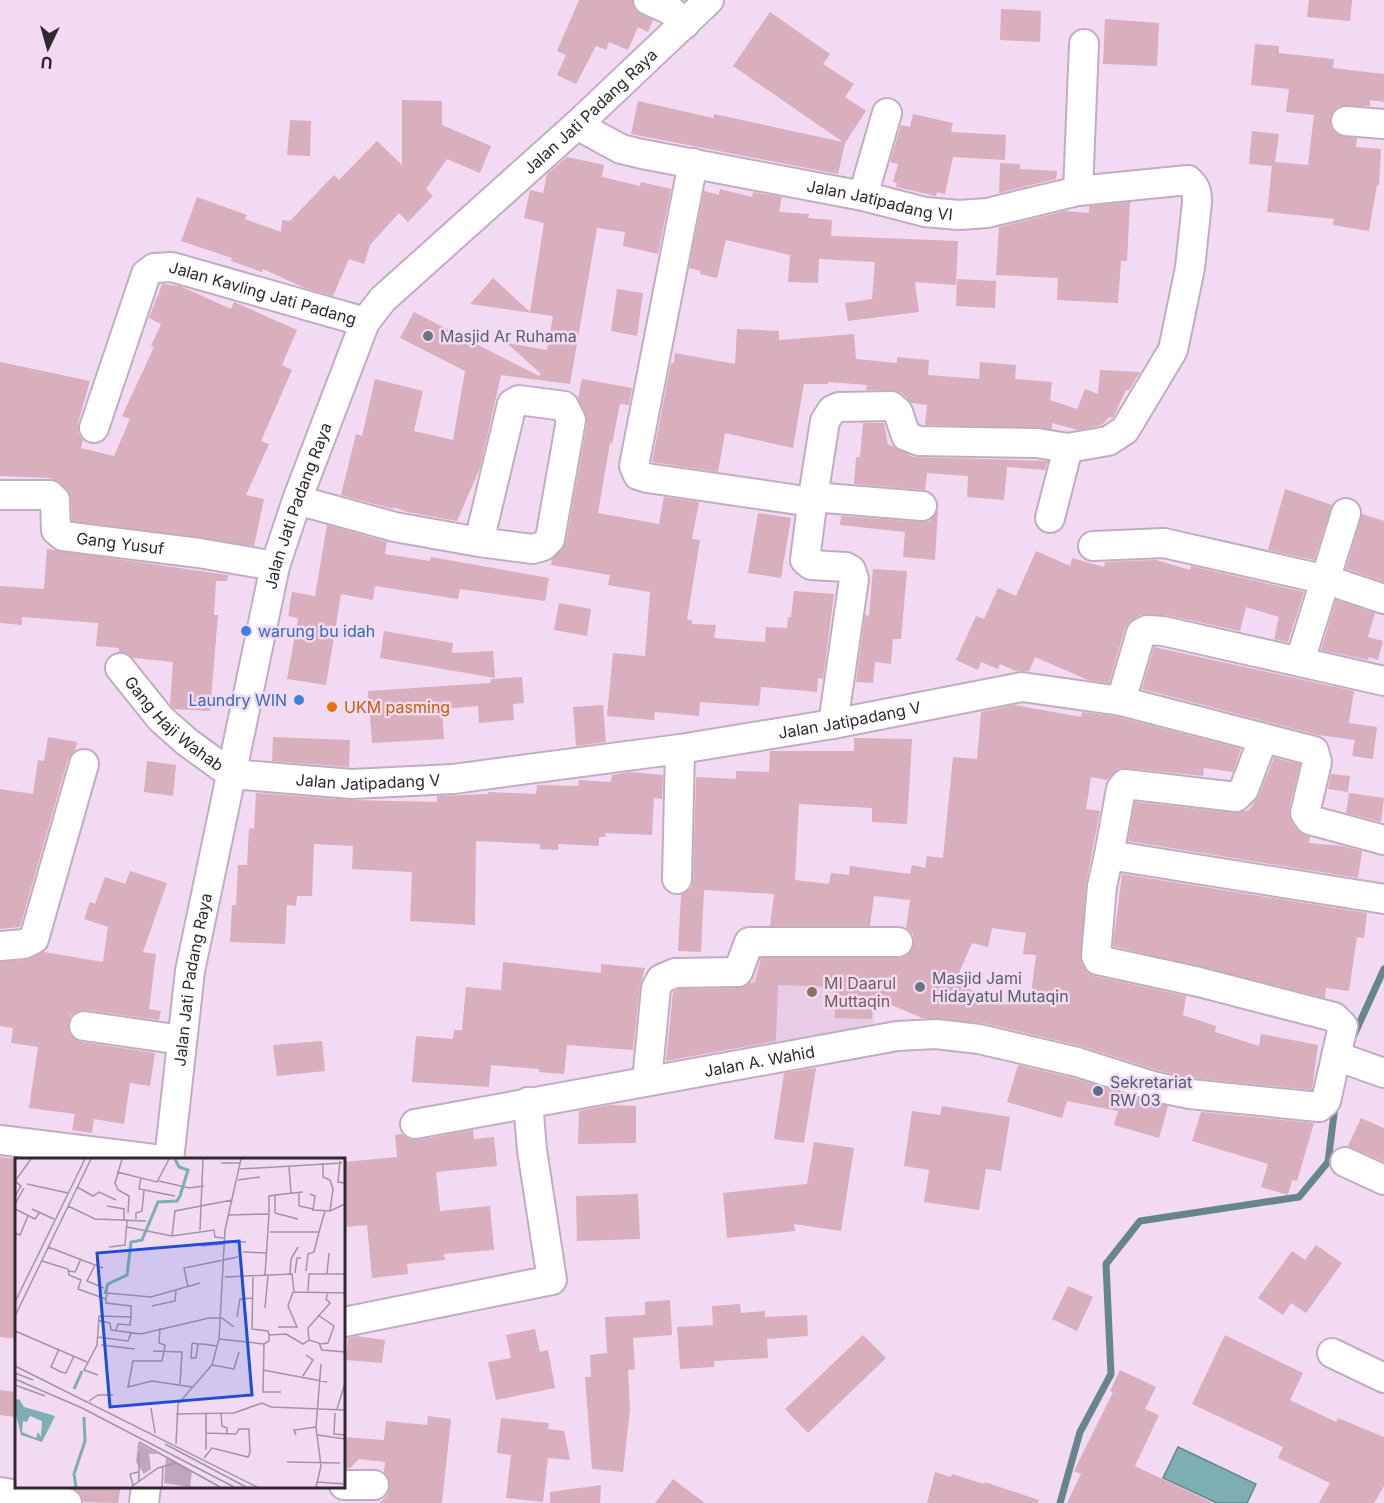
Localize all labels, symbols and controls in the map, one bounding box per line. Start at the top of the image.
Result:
north arrow [18,18,78,78]
street label: Jalan Jati Padang Raya [519,44,661,178]
text: U [40,52,53,73]
street label: Jalan Jatipadang VI [805,176,954,224]
street label: Jalan Kavling Jati Padang [167,257,359,329]
place label: Masjid Ar Ruhama [440,326,577,346]
marker: Masjid Ar Ruhama [421,329,435,343]
street label: Jalan Jati Padang Raya [260,420,336,591]
street label: Gang Yusuf [75,528,165,559]
place label: warung bu idah [258,621,375,641]
marker: warung bu idah [239,624,253,638]
street label: Gang Haji Wahab [120,672,228,775]
place label: Laundry WIN [188,690,287,710]
marker: Laundry WIN [292,693,306,707]
place label: UKM pasming [344,697,450,717]
street label: Jalan Jatipadang V [777,697,923,743]
marker: UKM pasming [325,700,339,714]
street label: Jalan Jatipadang V [295,769,441,794]
street label: Jalan Jati Padang Raya [169,891,216,1067]
place label: Masjid Jami Hidayatul Mutaqin [932,968,1069,1006]
place label: MI Daarul Muttaqin [824,973,896,1011]
marker: Masjid Jami Hidayatul Mutaqin [913,980,927,994]
marker: MI Daarul Muttaqin [805,985,819,999]
street label: Jalan A. Wahid [702,1041,816,1081]
place label: Sekretariat RW 03 [1110,1072,1192,1110]
marker: Sekretariat RW 03 [1091,1084,1105,1098]
inset map [15,1158,345,1488]

